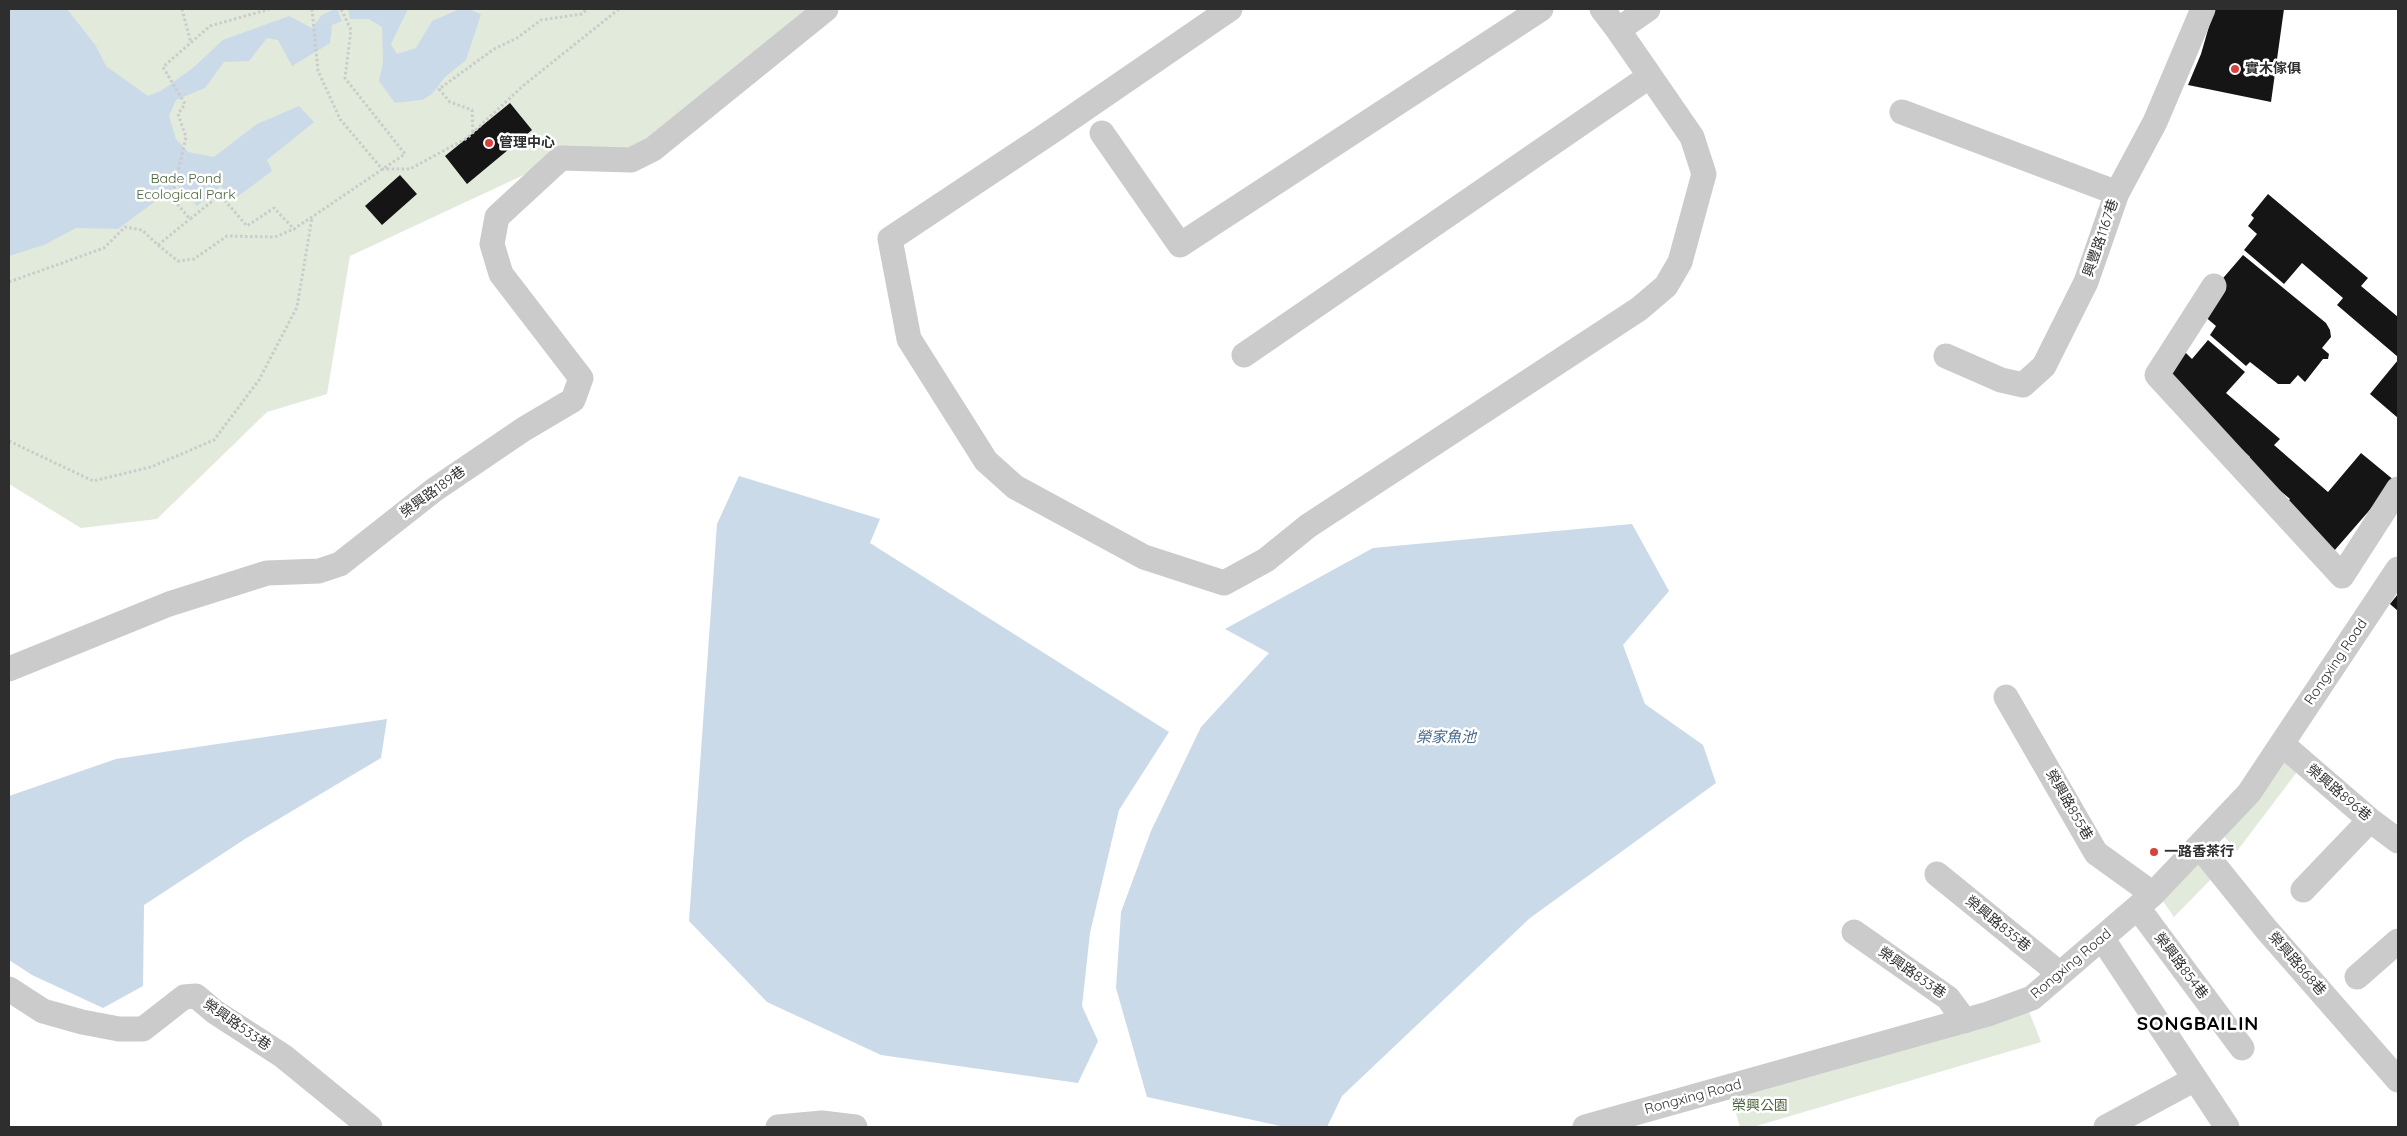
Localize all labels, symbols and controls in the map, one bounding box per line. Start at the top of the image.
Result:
place label: 實木傢俱 [2245,61,2301,77]
marker: 實木傢俱 [2229,63,2241,75]
place label: 管理中心 [499,135,555,151]
marker: 管理中心 [483,137,495,149]
park label: Bade Pond Ecological Park [136,171,236,203]
street label: 興豐路1167巷 [2080,197,2122,279]
street label: 榮興路189巷 [397,463,469,521]
street label: Rongxing Road [2301,616,2371,708]
water label: 榮家魚池 [1416,728,1476,746]
street label: 榮興路896巷 [2303,761,2375,825]
street label: 榮興路855巷 [2042,767,2096,843]
place label: 一路香茶行 [2164,844,2234,860]
marker: 一路香茶行 [2148,846,2160,858]
street label: 榮興路835巷 [1962,893,2034,955]
street label: Rongxing Road [2027,926,2115,1002]
street label: 榮興路868巷 [2265,929,2329,999]
street label: 榮興路854巷 [2151,930,2211,1002]
street label: 榮興路833巷 [1875,944,1949,1002]
street label: 榮興路533巷 [200,996,274,1054]
district label: SONGBAILIN [2135,1013,2261,1035]
street label: Rongxing Road [1643,1076,1743,1118]
park label: 榮興公園 [1732,1098,1788,1114]

